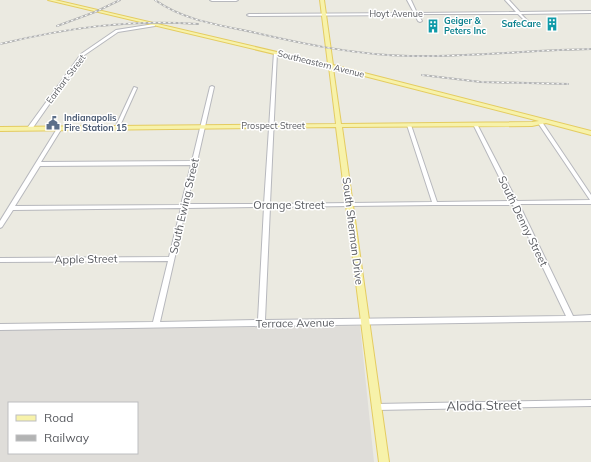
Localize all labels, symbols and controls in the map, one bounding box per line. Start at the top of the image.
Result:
street label: Hoyt Avenue [369,8,423,20]
place label: Geiger & Peters Inc [444,15,486,36]
building icon: SafeCare [544,16,560,32]
building icon: Geiger & Peters Inc [425,18,441,34]
place label: SafeCare [502,18,541,29]
street label: Southeastern Avenue [276,47,366,80]
street label: Earhart Street [44,52,88,105]
place label: Indianapolis Fire Station 15 [64,112,127,133]
public building icon: Indianapolis Fire Station 15 [45,115,61,131]
street label: Prospect Street [241,120,305,131]
street label: South Ewing Street [166,157,202,255]
street label: South Denny Street [495,174,551,269]
street label: South Sherman Drive [339,177,367,285]
street label: Orange Street [253,198,325,212]
street label: Apple Street [54,251,118,267]
street label: Terrace Avenue [255,315,335,331]
street label: Aloda Street [446,396,522,414]
legend [8,402,138,454]
text: Road [44,410,73,425]
text: Railway [44,430,90,445]

